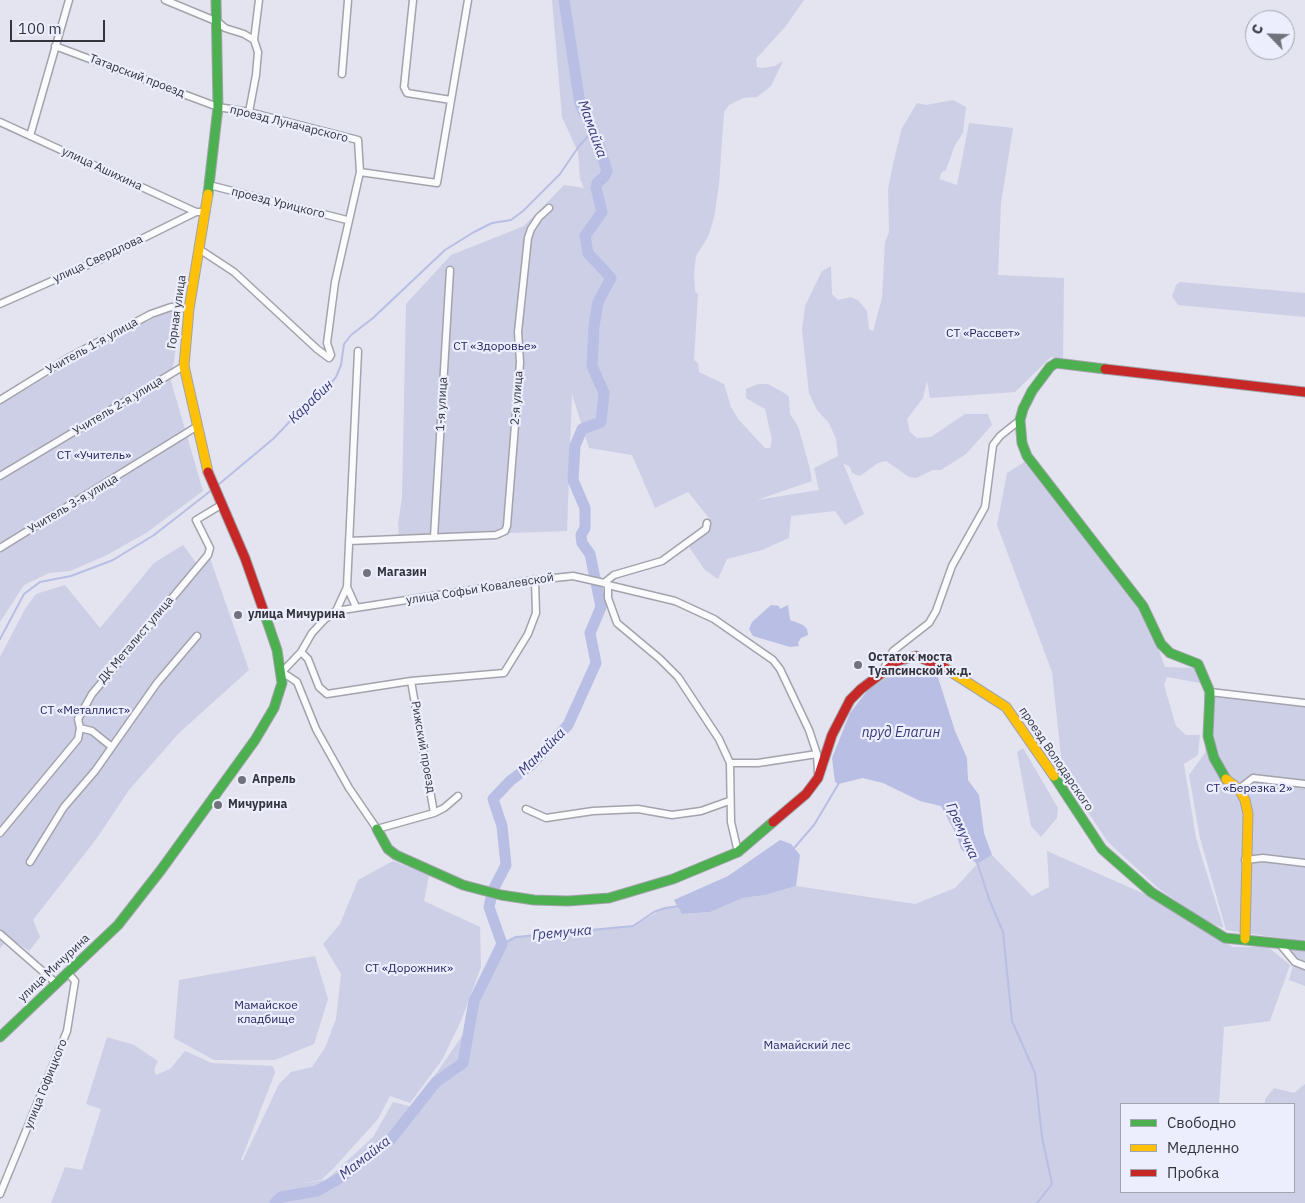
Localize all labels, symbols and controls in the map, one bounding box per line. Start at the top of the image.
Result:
scale bar [12,10,108,42]
north arrow [1245,10,1295,60]
text: 100 m [18,19,62,38]
text: С [1247,21,1267,37]
street label: Татарский проезд [87,51,187,101]
water label: Мамайка [574,98,610,160]
street label: проезд Луначарского [228,102,350,146]
street label: улица Ашихина [60,144,144,194]
street label: проезд Урицкого [230,184,326,222]
street label: улица Свердлова [51,232,145,286]
street label: Горная улица [165,274,189,350]
street label: Учитель 1-я улица [44,315,140,377]
park label: СТ «Рассвет» [946,327,1020,341]
park label: СТ «Здоровье» [453,340,537,354]
street label: 2-я улица [508,370,526,426]
street label: Учитель 2-я улица [70,373,166,439]
water label: Карабин [285,376,337,428]
street label: 1-я улица [433,376,451,432]
park label: СТ «Учитель» [57,449,131,463]
street label: Учитель 3-я улица [25,471,121,537]
place label: Магазин [377,566,427,580]
marker: Магазин [361,567,373,579]
street label: улица Софьи Ковалевской [405,570,555,608]
street label: ДК Металист улица [95,593,177,687]
place label: улица Мичурина [248,608,345,622]
marker: улица Мичурина [232,609,244,621]
place label: Остаток моста Туапсинской ж.д. [868,651,972,679]
marker: Остаток моста Туапсинской ж.д. [852,659,864,671]
street label: Рижский проезд [408,700,438,794]
park label: СТ «Металлист» [40,704,130,718]
street label: проезд Володарского [1016,704,1096,814]
water label: Мамайка [515,725,569,779]
water label: пруд Елагин [862,725,940,741]
place label: Апрель [252,773,295,787]
marker: Апрель [236,774,248,786]
park label: СТ «Березка 2» [1206,782,1292,796]
place label: Мичурина [228,798,287,812]
marker: Мичурина [212,799,224,811]
water label: Гремучка [942,800,982,862]
water label: Гремучка [531,922,593,944]
street label: улица Мичурина [15,931,93,1005]
park label: СТ «Дорожник» [365,962,453,976]
park label: Мамайское кладбище [234,999,298,1027]
street label: улица Гофицкого [21,1037,71,1131]
park label: Мамайский лес [764,1039,850,1053]
legend [1120,1103,1295,1193]
text: Свободно [1167,1113,1236,1132]
water label: Мамайка [336,1133,394,1183]
text: Медленно [1167,1138,1239,1157]
text: Пробка [1167,1163,1219,1182]

